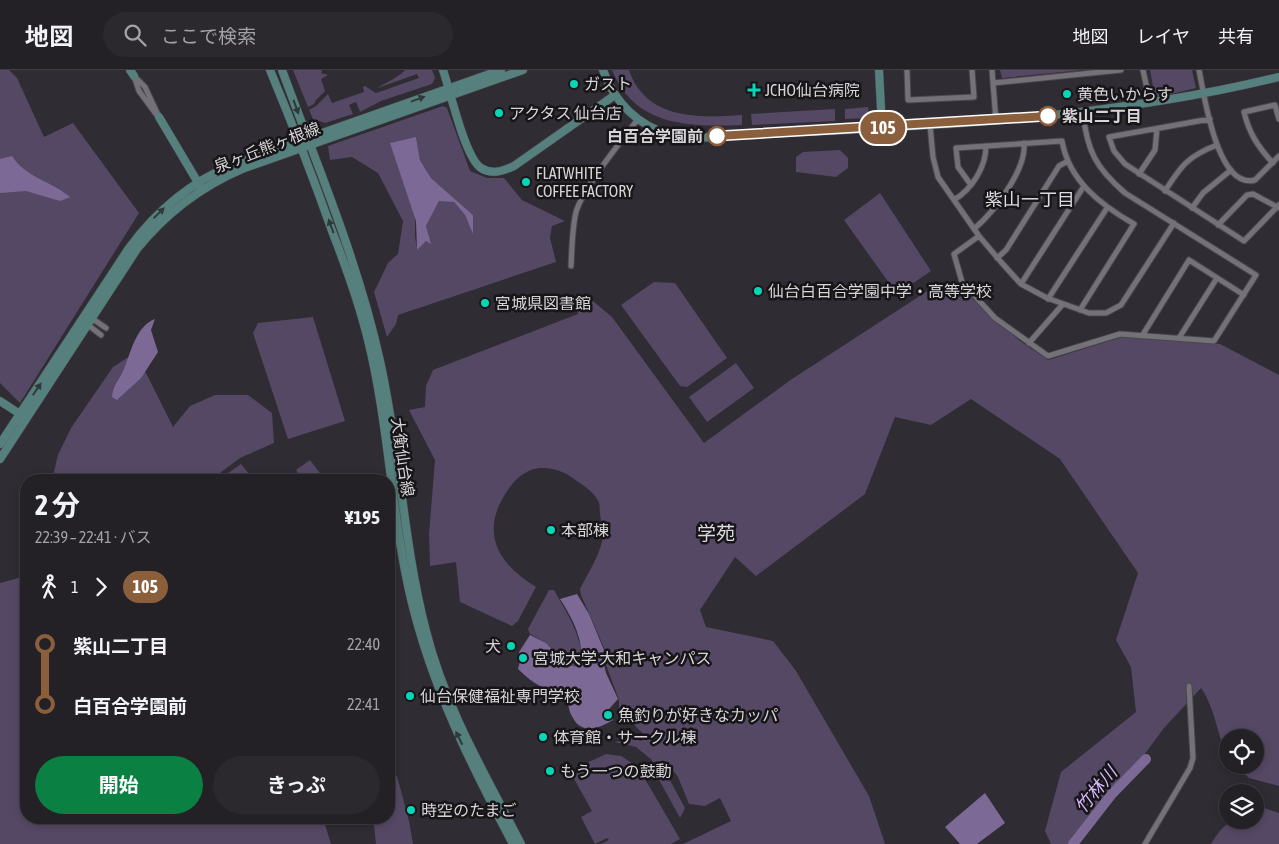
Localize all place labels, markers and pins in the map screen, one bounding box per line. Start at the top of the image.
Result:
place label: ガスト [584,75,632,93]
marker: ガスト [568,78,580,90]
place label: JCHO仙台病院 [765,81,860,99]
marker: JCHO仙台病院 [747,83,761,97]
place label: 黄色いからす [1077,85,1173,103]
marker: 黄色いからす [1061,88,1073,100]
place label: アクタス 仙台店 [509,104,622,122]
marker: 紫山二丁目 [1038,106,1058,126]
marker: アクタス 仙台店 [493,107,505,119]
place label: 紫山二丁目 [1062,107,1142,125]
marker: 白百合学園前 [707,126,727,146]
place label: 白百合学園前 [607,127,703,145]
place label: FLATWHITE COFFEE FACTORY [536,164,634,200]
marker: FLATWHITE COFFEE FACTORY [520,176,532,188]
place label: 仙台白百合学園中学・高等学校 [768,282,992,300]
marker: 仙台白百合学園中学・高等学校 [752,285,764,297]
place label: 宮城県図書館 [495,294,591,312]
marker: 宮城県図書館 [479,297,491,309]
place label: 本部棟 [561,521,609,539]
marker: 本部棟 [545,524,557,536]
place label: 犬 [485,637,501,655]
marker: 犬 [505,640,517,652]
place label: 宮城大学 大和キャンパス [533,649,711,667]
marker: 宮城大学 大和キャンパス [517,652,529,664]
place label: 仙台保健福祉専門学校 [420,687,580,705]
marker: 仙台保健福祉専門学校 [404,690,416,702]
place label: 魚釣りが好きなカッパ [618,706,778,724]
marker: 魚釣りが好きなカッパ [602,709,614,721]
place label: 体育館・サークル棟 [553,728,697,746]
marker: 体育館・サークル棟 [537,731,549,743]
place label: もう一つの鼓動 [560,762,672,780]
marker: もう一つの鼓動 [544,765,556,777]
place label: 時空のたまご [421,801,517,819]
marker: 時空のたまご [405,804,417,816]

